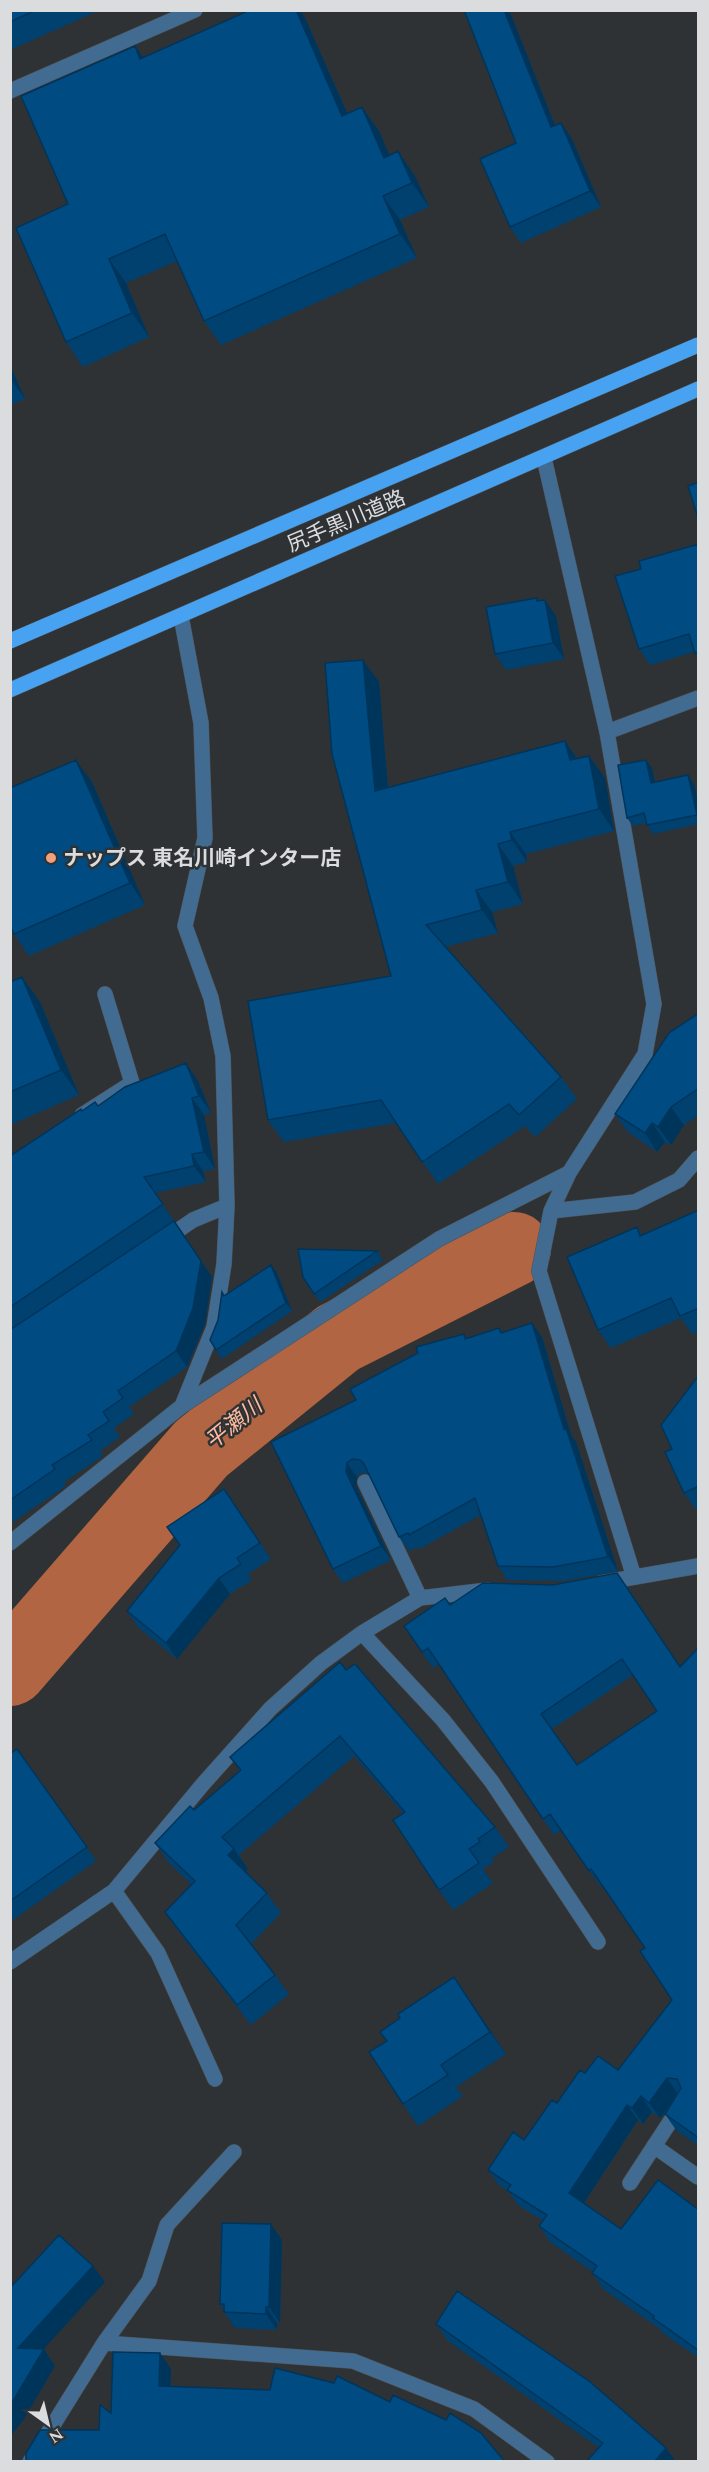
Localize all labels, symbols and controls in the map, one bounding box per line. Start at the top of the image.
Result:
street label: 尻手黒川道路 [282,483,411,561]
place label: ナップス 東名川崎インター店 [63,843,341,875]
marker: ナップス 東名川崎インター店 [44,851,58,865]
water label: 平瀬川 [198,1389,272,1458]
north arrow [18,2394,78,2454]
text: N [44,2422,68,2449]

